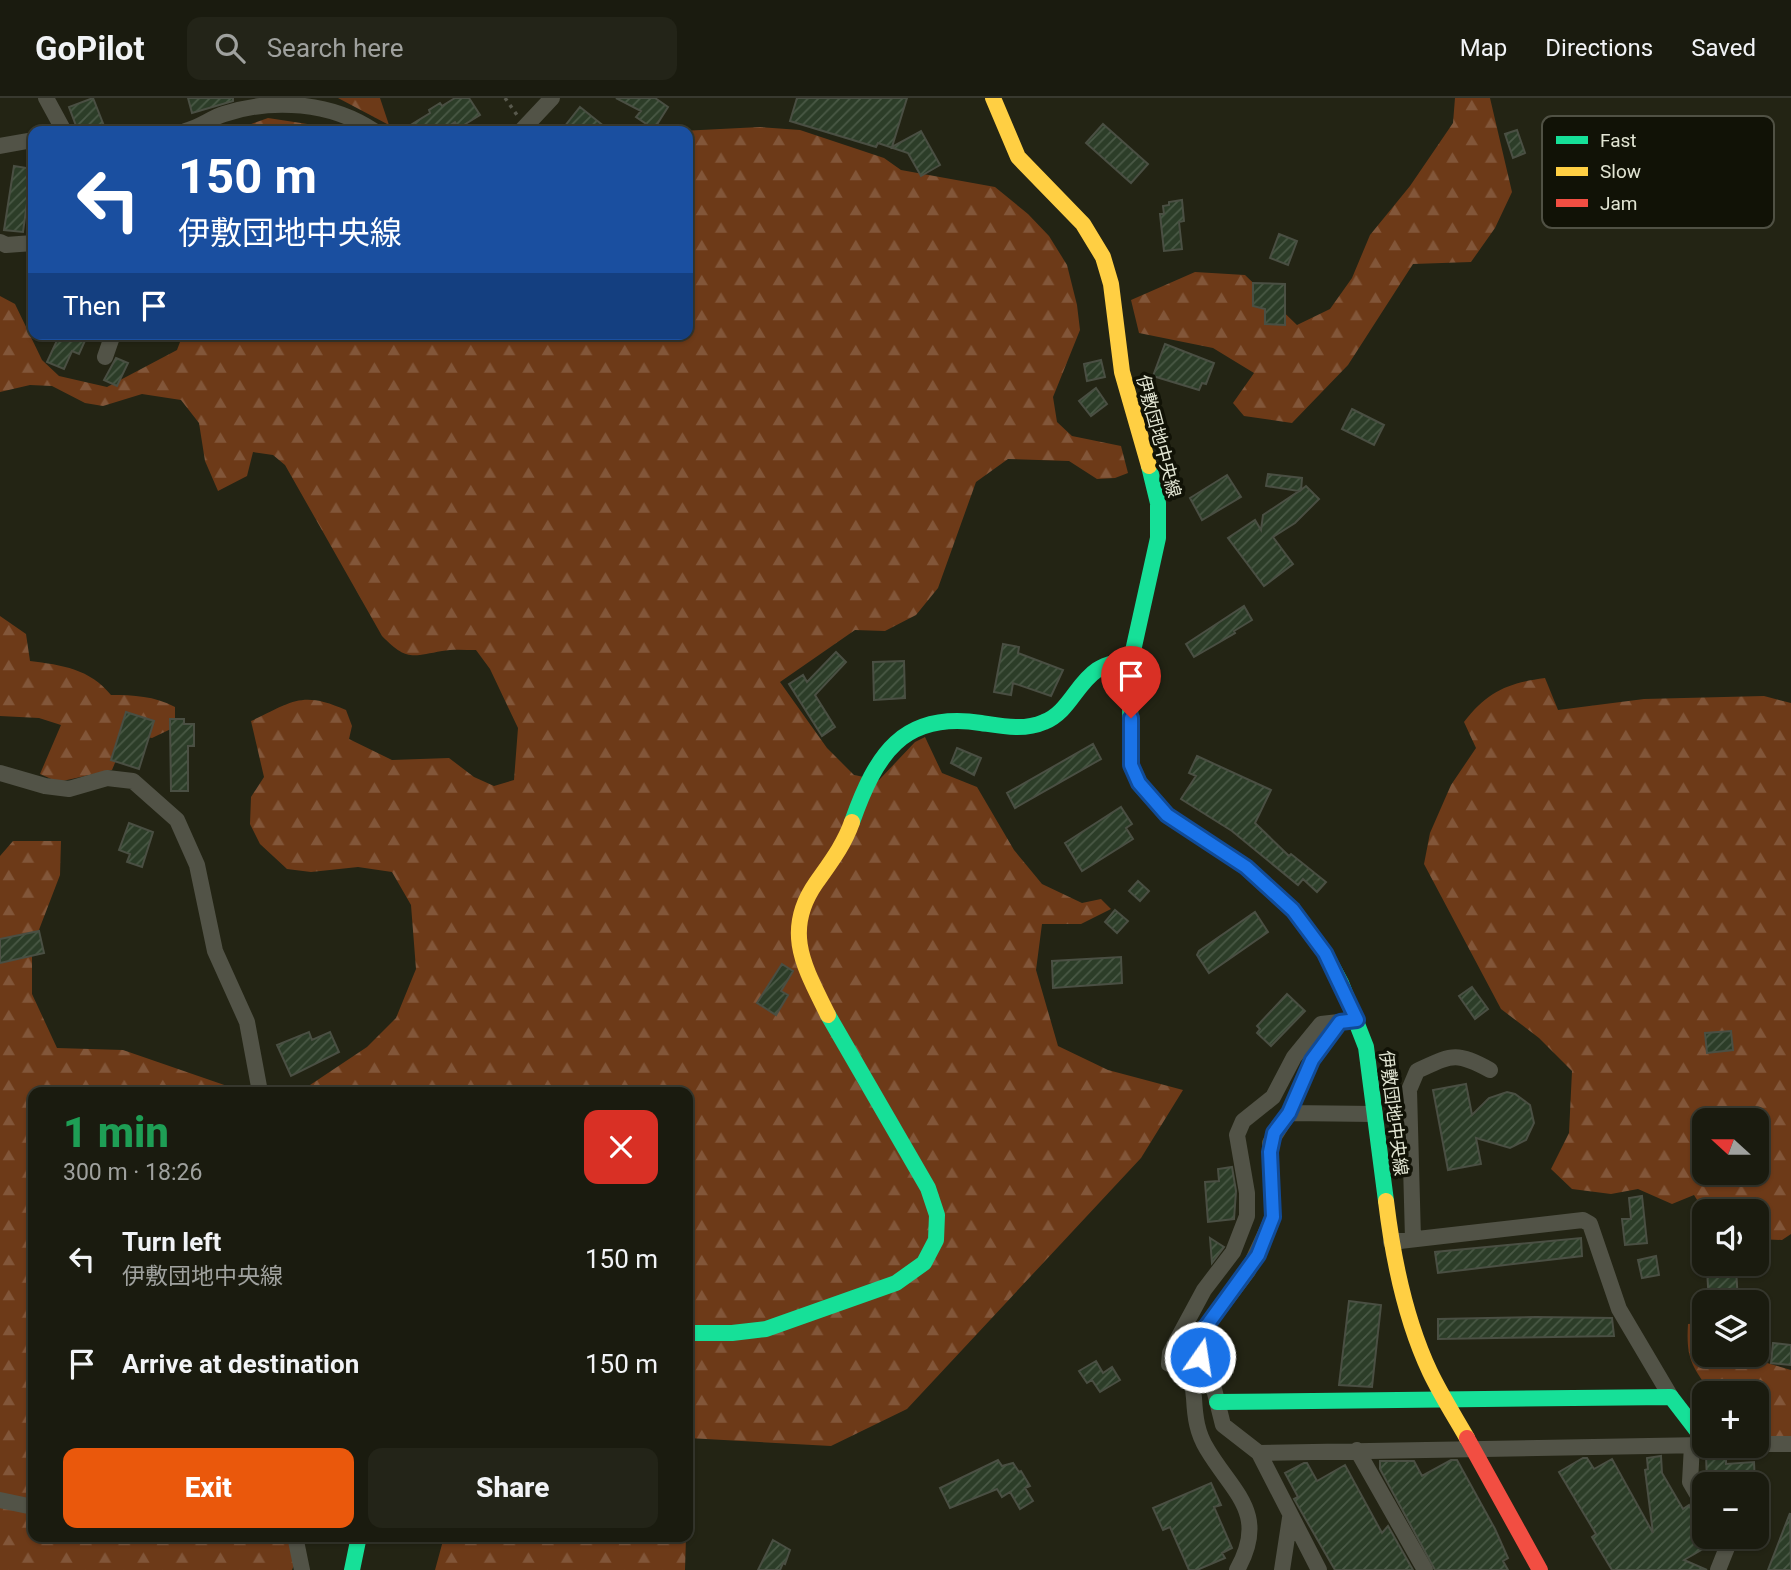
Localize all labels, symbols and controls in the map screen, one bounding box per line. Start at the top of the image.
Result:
search box [187,17,677,80]
text: GoPilot [35,29,145,68]
icon: search [211,29,249,67]
text: Search here [267,33,403,63]
text: Map [1460,34,1507,62]
text: Directions [1545,34,1653,62]
text: Saved [1691,34,1756,62]
legend [1542,116,1774,228]
text: Fast [1600,129,1637,152]
text: 150 m [178,148,317,205]
icon: left [63,154,154,245]
text: Slow [1600,160,1641,183]
text: Jam [1600,192,1637,215]
text: 伊敷団地中央線 [178,214,402,252]
icon: arrive [135,287,173,325]
text: Then [63,291,121,321]
street label: 伊敷団地中央線 [1133,372,1185,500]
pin [1101,646,1161,718]
icon: arrive [1112,657,1150,695]
street label: 伊敷団地中央線 [1376,1049,1412,1177]
text: 1 min [63,1108,169,1157]
north arrow [1692,1108,1769,1185]
map controls [1692,1108,1769,1549]
button: close [584,1110,658,1184]
text: 300 m · 18:26 [63,1159,202,1186]
button: sound [1692,1199,1769,1276]
text: Turn left [122,1227,221,1257]
icon: left [63,1240,101,1278]
text: 150 m [585,1244,658,1274]
text: 伊敷団地中央線 [122,1263,283,1290]
button: layers [1692,1290,1769,1367]
position arrow [1163,1320,1237,1394]
icon: arrive [63,1345,101,1383]
text: Arrive at destination [122,1349,359,1379]
text: 150 m [585,1349,658,1379]
button: + [1692,1381,1769,1458]
button: Exit [63,1448,354,1528]
button: Share [368,1448,658,1528]
button: − [1692,1472,1769,1549]

